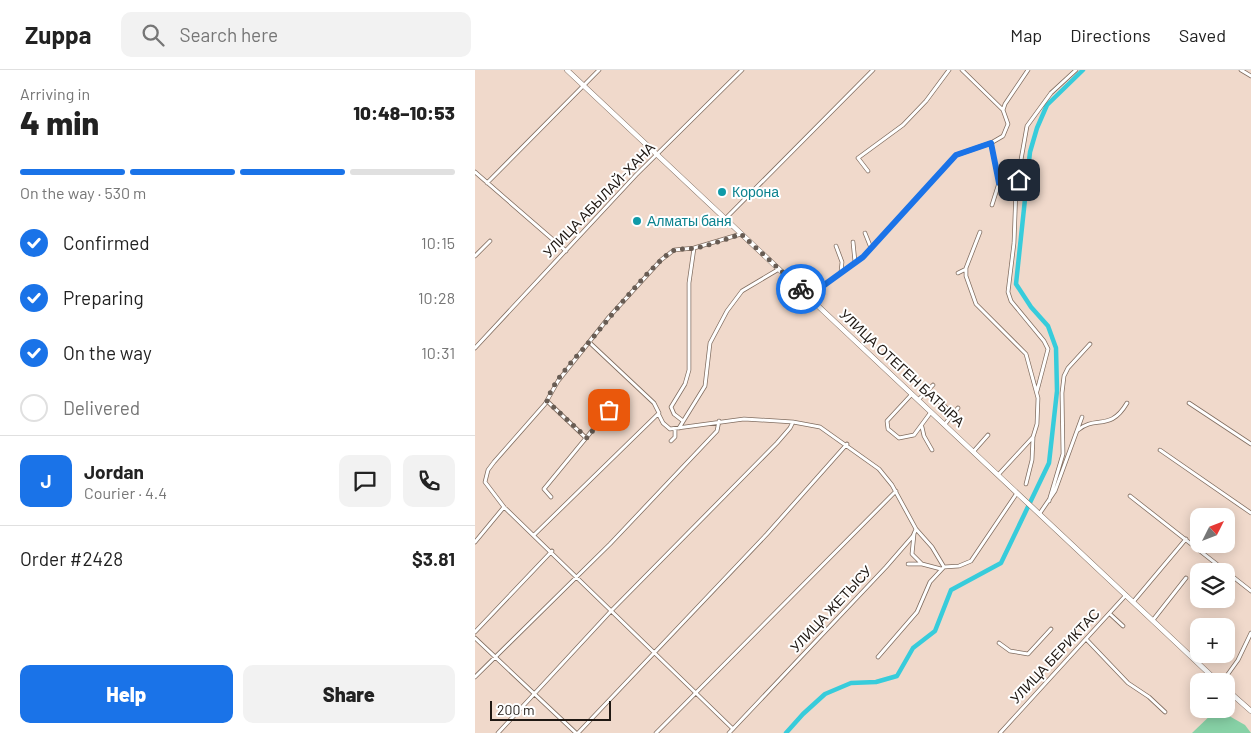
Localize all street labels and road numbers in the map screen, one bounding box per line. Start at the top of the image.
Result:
street label: УЛИЦА АБЫЛАЙ-ХАНА [539,138,658,261]
street label: УЛИЦА ОТЕГЕН БАТЫРА [836,305,969,430]
street label: УЛИЦА ЖЕТЫСУ [786,562,875,655]
street label: УЛИЦА БЕРИКТАС [1006,605,1103,707]

